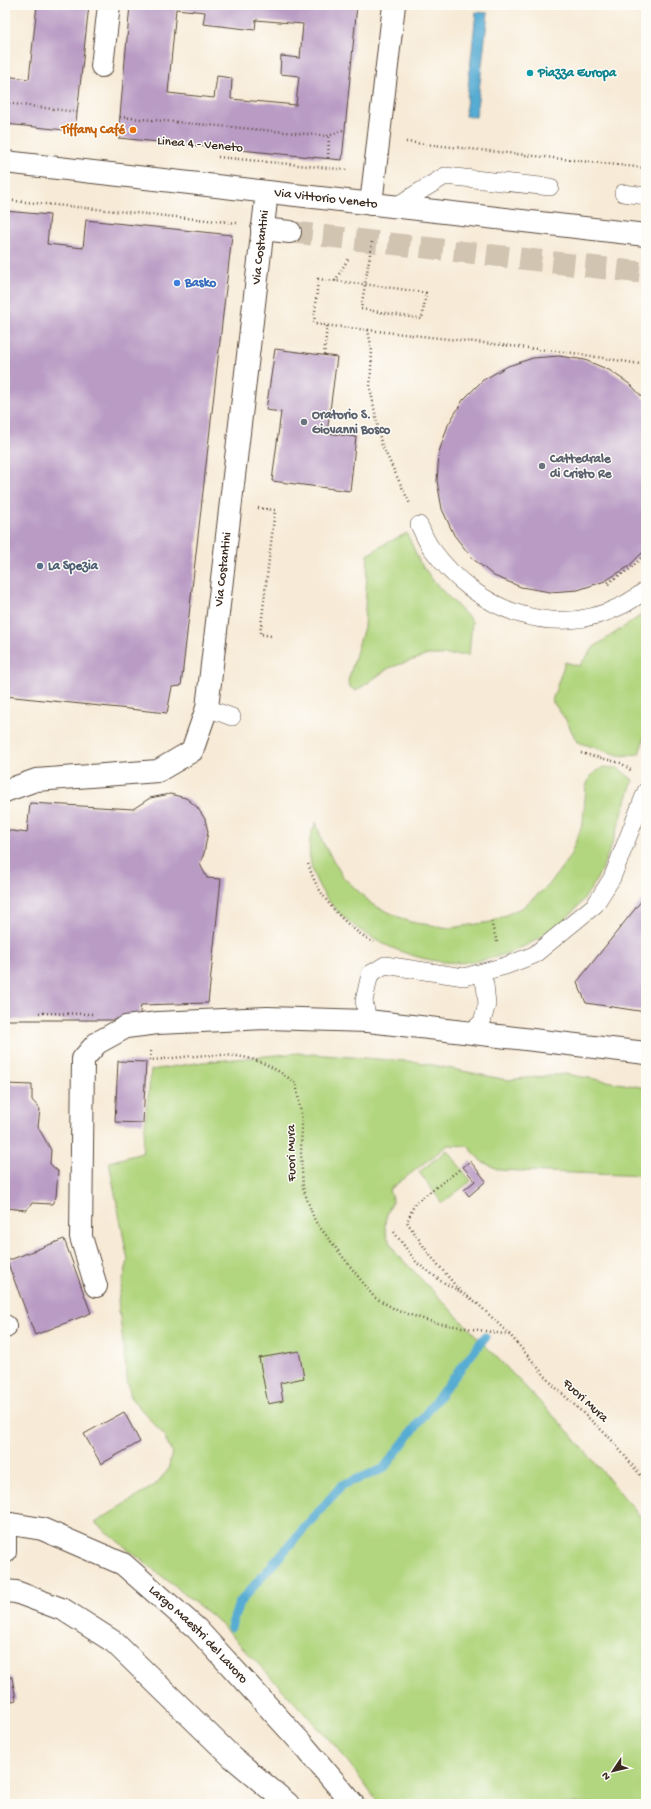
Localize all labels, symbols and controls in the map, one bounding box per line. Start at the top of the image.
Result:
place label: Piazza Europa [537,66,617,82]
marker: Piazza Europa [525,68,535,78]
place label: Tiffany Café [60,122,126,138]
marker: Tiffany Café [128,125,138,135]
street label: Linea 4 - Veneto [156,134,244,156]
street label: Via Vittorio Veneto [272,185,379,212]
street label: Via Costantini [249,209,272,286]
place label: Basko [184,276,216,291]
marker: Basko [172,278,182,288]
place label: Oratorio S. Giovanni Bosco [312,408,391,438]
marker: Oratorio S. Giovanni Bosco [299,417,309,427]
place label: Cattedrale di Cristo Re [549,452,613,482]
marker: Cattedrale di Cristo Re [537,461,547,471]
street label: Via Costantini [211,531,235,608]
place label: La Spezia [48,559,99,575]
marker: La Spezia [35,561,45,571]
street label: Fuori Mura [284,1124,300,1183]
street label: Fuori Mura [558,1375,612,1426]
street label: Largo Maestri del Lavoro [145,1582,251,1687]
north arrow [593,1751,633,1791]
text: N [599,1769,613,1782]

